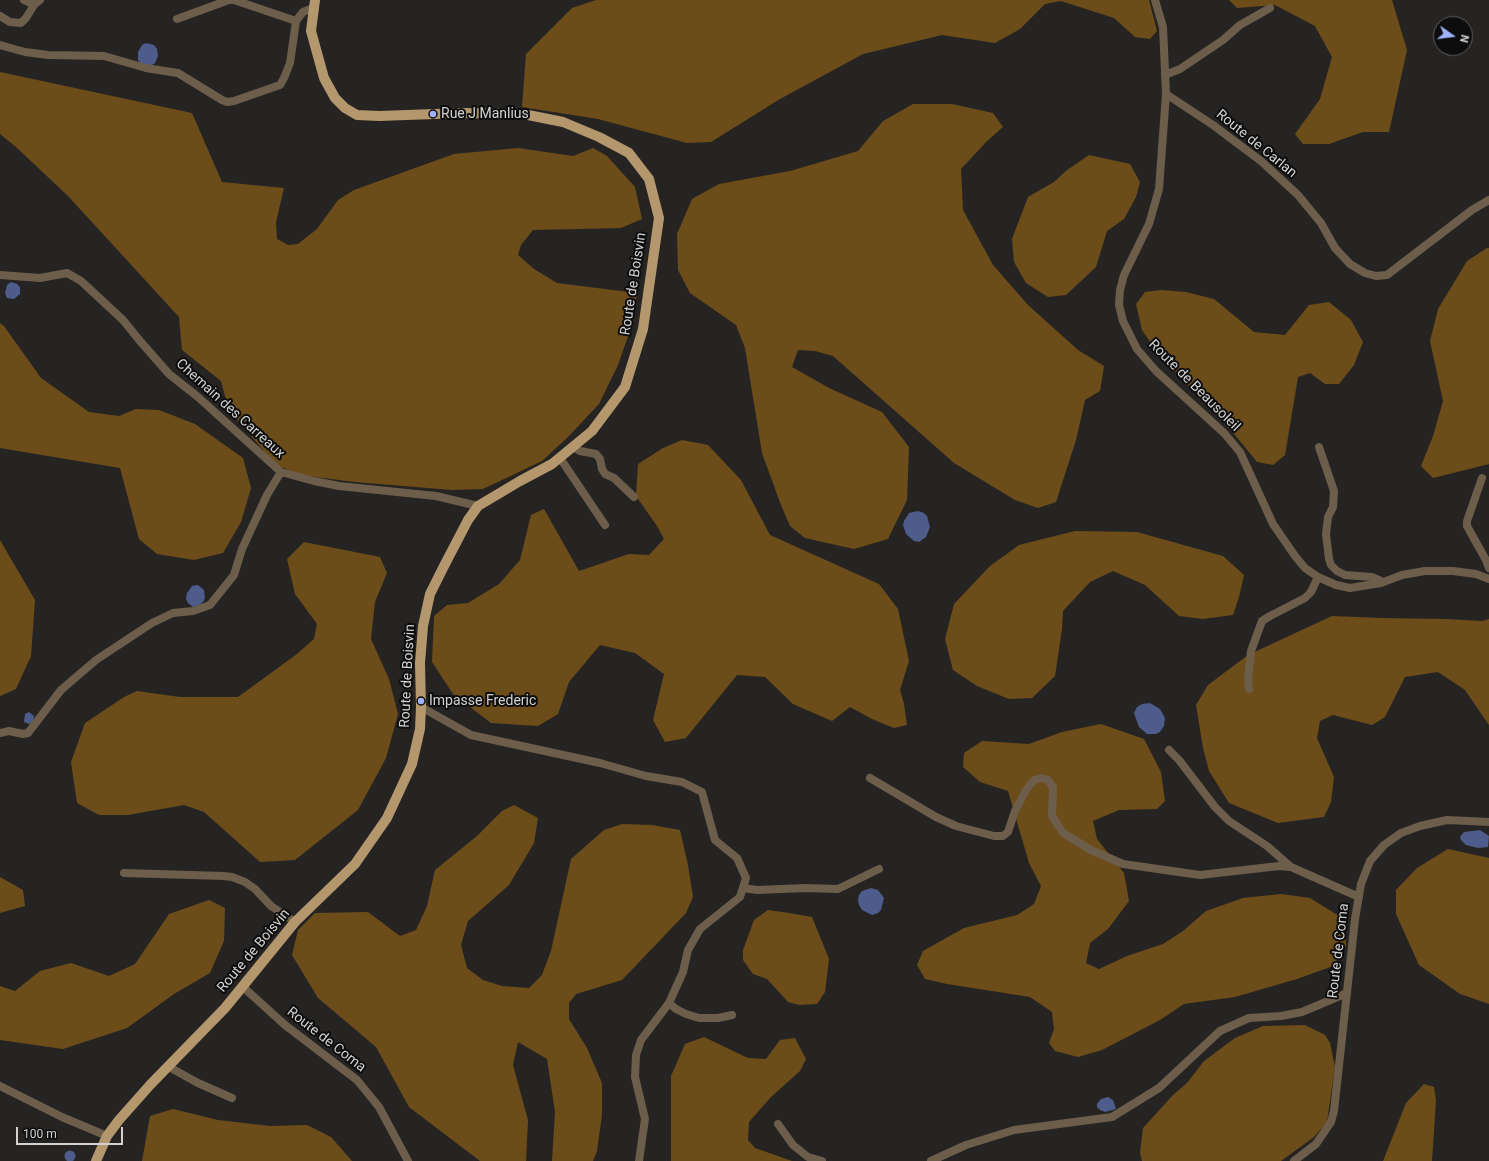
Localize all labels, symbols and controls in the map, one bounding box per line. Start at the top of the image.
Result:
north arrow [1433,16,1473,56]
text: N [1457,33,1471,44]
place label: Rue J Manlius [441,106,529,122]
street label: Route de Carlan [1212,106,1300,182]
marker: Rue J Manlius [428,109,438,119]
street label: Route de Boisvin [618,231,650,337]
street label: Route de Beausoleil [1145,337,1243,435]
street label: Chemain des Carreaux [172,356,288,462]
street label: Route de Boisvin [397,624,419,728]
place label: Impasse Frederic [429,693,536,709]
marker: Impasse Frederic [416,696,426,706]
street label: Route de Coma [1325,903,1353,999]
street label: Route de Boisvin [214,906,294,996]
street label: Route de Coma [283,1004,369,1076]
scale bar [18,1119,125,1145]
text: 100 m [23,1127,57,1141]

